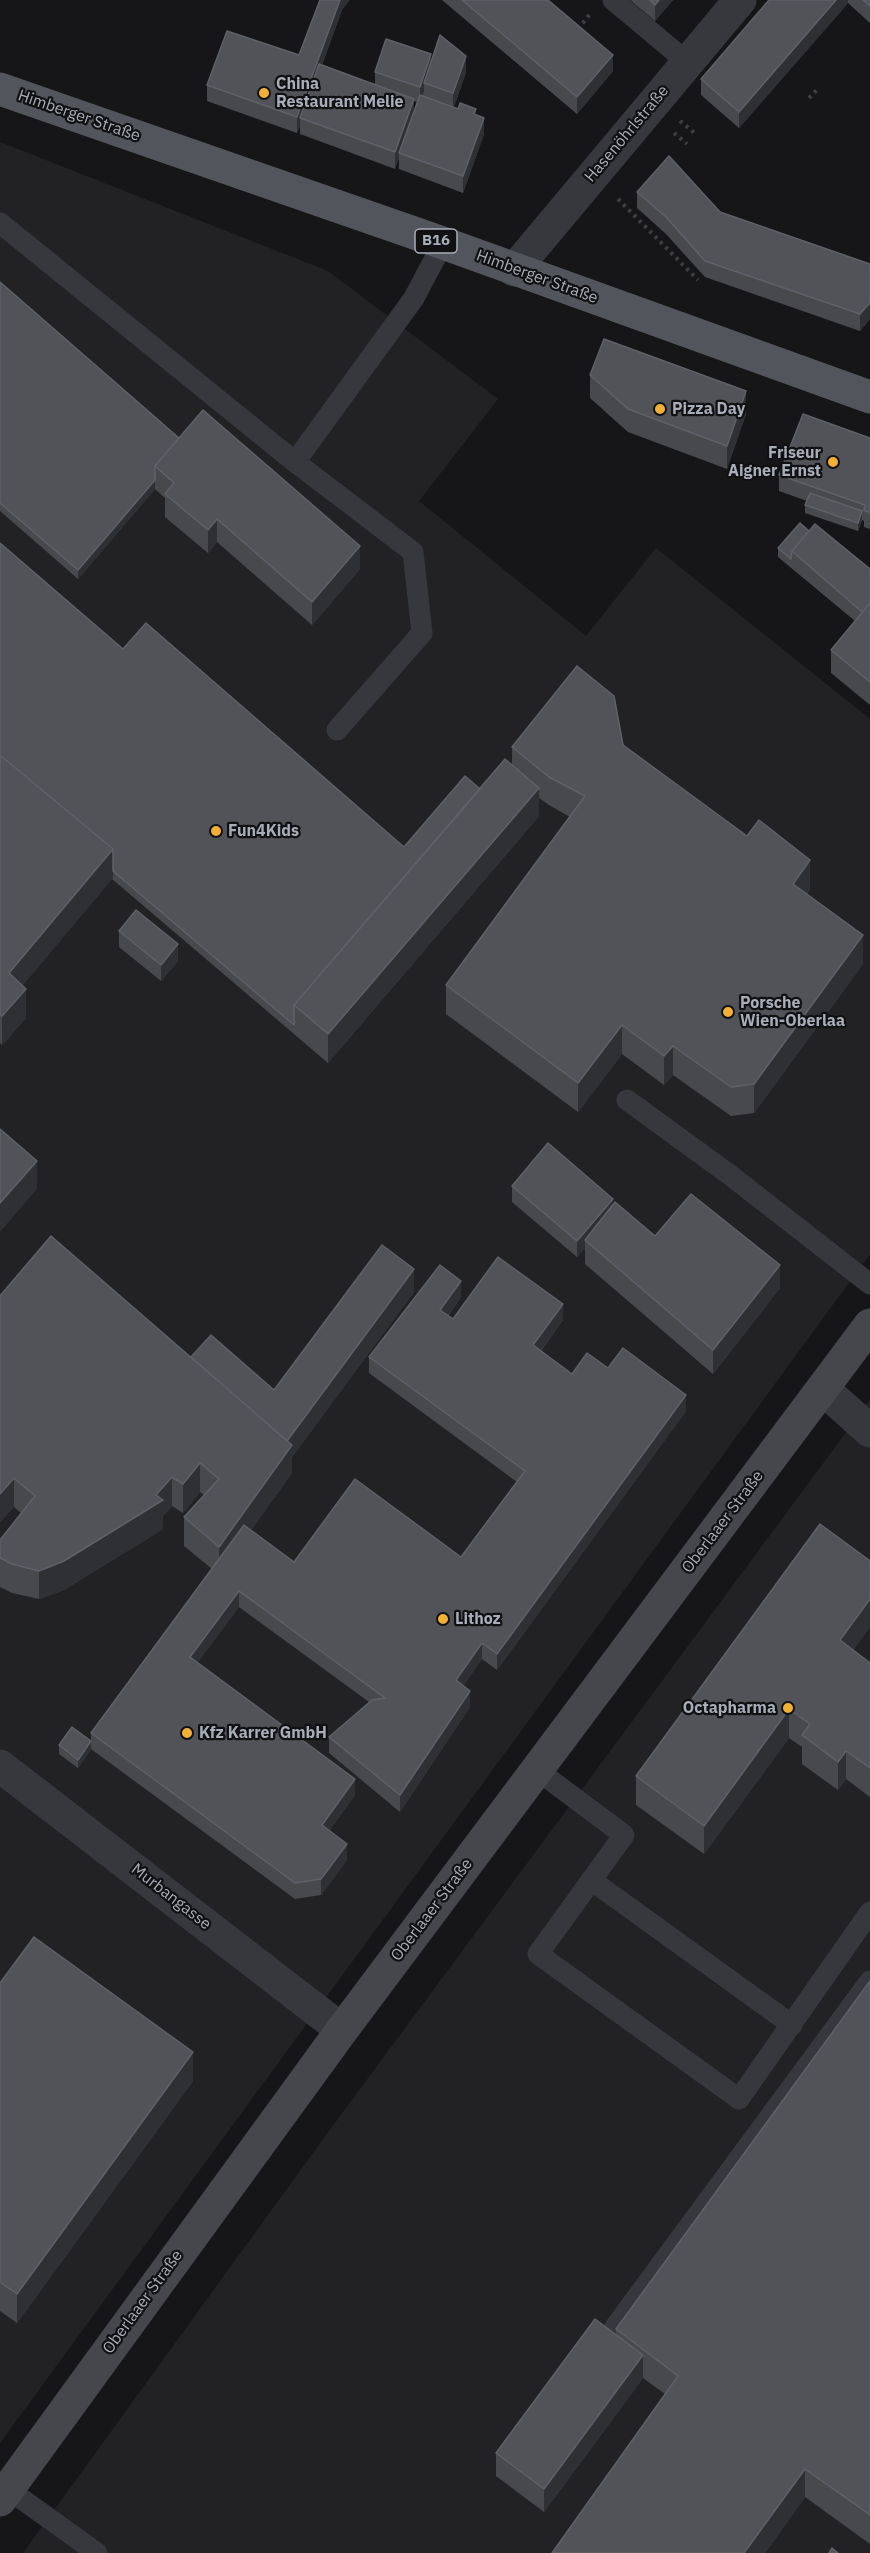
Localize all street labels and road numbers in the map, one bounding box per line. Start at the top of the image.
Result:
street label: Hasenöhrlstraße [581,82,673,186]
street label: Himberger Straße [15,86,143,146]
road number: B16 [415,229,457,253]
street label: Himberger Straße [474,246,600,308]
street label: Oberlaaer Straße [678,1467,768,1577]
street label: Oberlaaer Straße [387,1855,477,1965]
street label: Murbangasse [127,1860,215,1934]
street label: Oberlaaer Straße [99,2246,187,2358]

